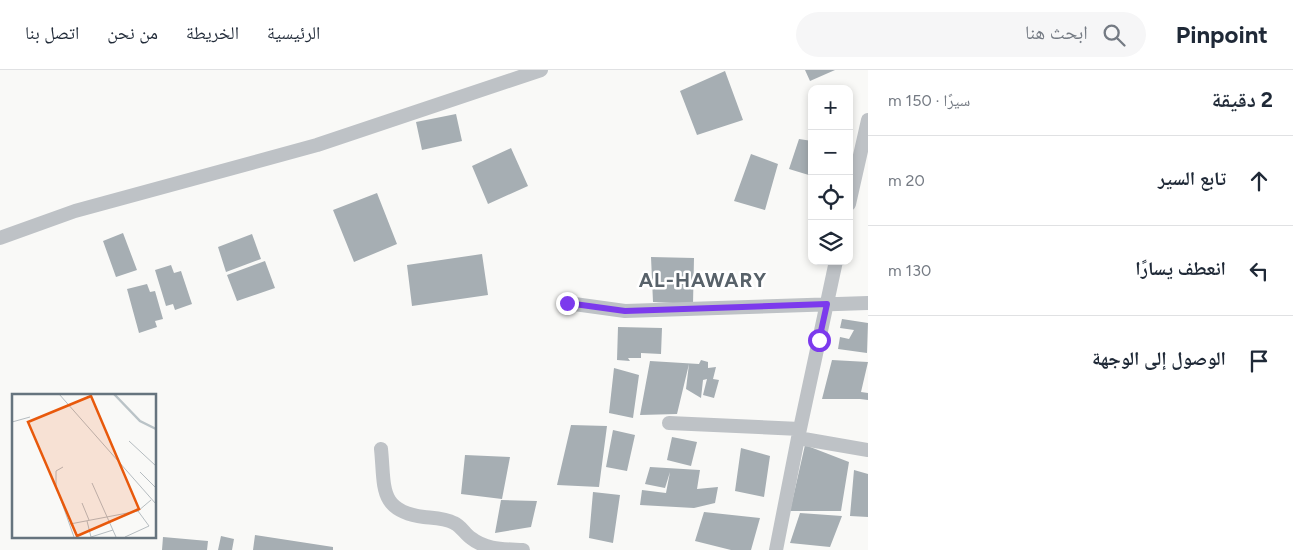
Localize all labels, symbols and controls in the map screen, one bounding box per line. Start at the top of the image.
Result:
search box [796,12,1146,57]
text: Pinpoint [1176,20,1268,49]
text: ابحث هنا [1025,21,1088,44]
icon: search [1100,21,1128,49]
text: اتصل بنا [25,22,79,44]
text: من نحن [107,22,158,44]
text: الخريطة [186,22,239,44]
text: الرئيسية [267,22,320,44]
map controls [808,85,853,265]
button: + [808,85,853,130]
text: 2 دقيقة [1212,87,1273,112]
text: سيرًا · 150 m [888,91,970,110]
button: − [808,130,853,175]
text: تابع السير [1158,167,1226,190]
icon: ahead [1245,167,1273,195]
text: 20 m [888,171,925,190]
button: locate [808,175,853,220]
button: layers [808,220,853,265]
text: انعطف يسارًا [1135,257,1226,280]
icon: left [1245,257,1273,285]
text: 130 m [888,261,931,280]
district label: AL-HAWARY [639,268,767,292]
route end [556,292,579,315]
route start [808,329,831,352]
text: الوصول إلى الوجهة [1092,347,1226,370]
icon: arrive [1245,347,1273,375]
inset map [12,394,156,538]

